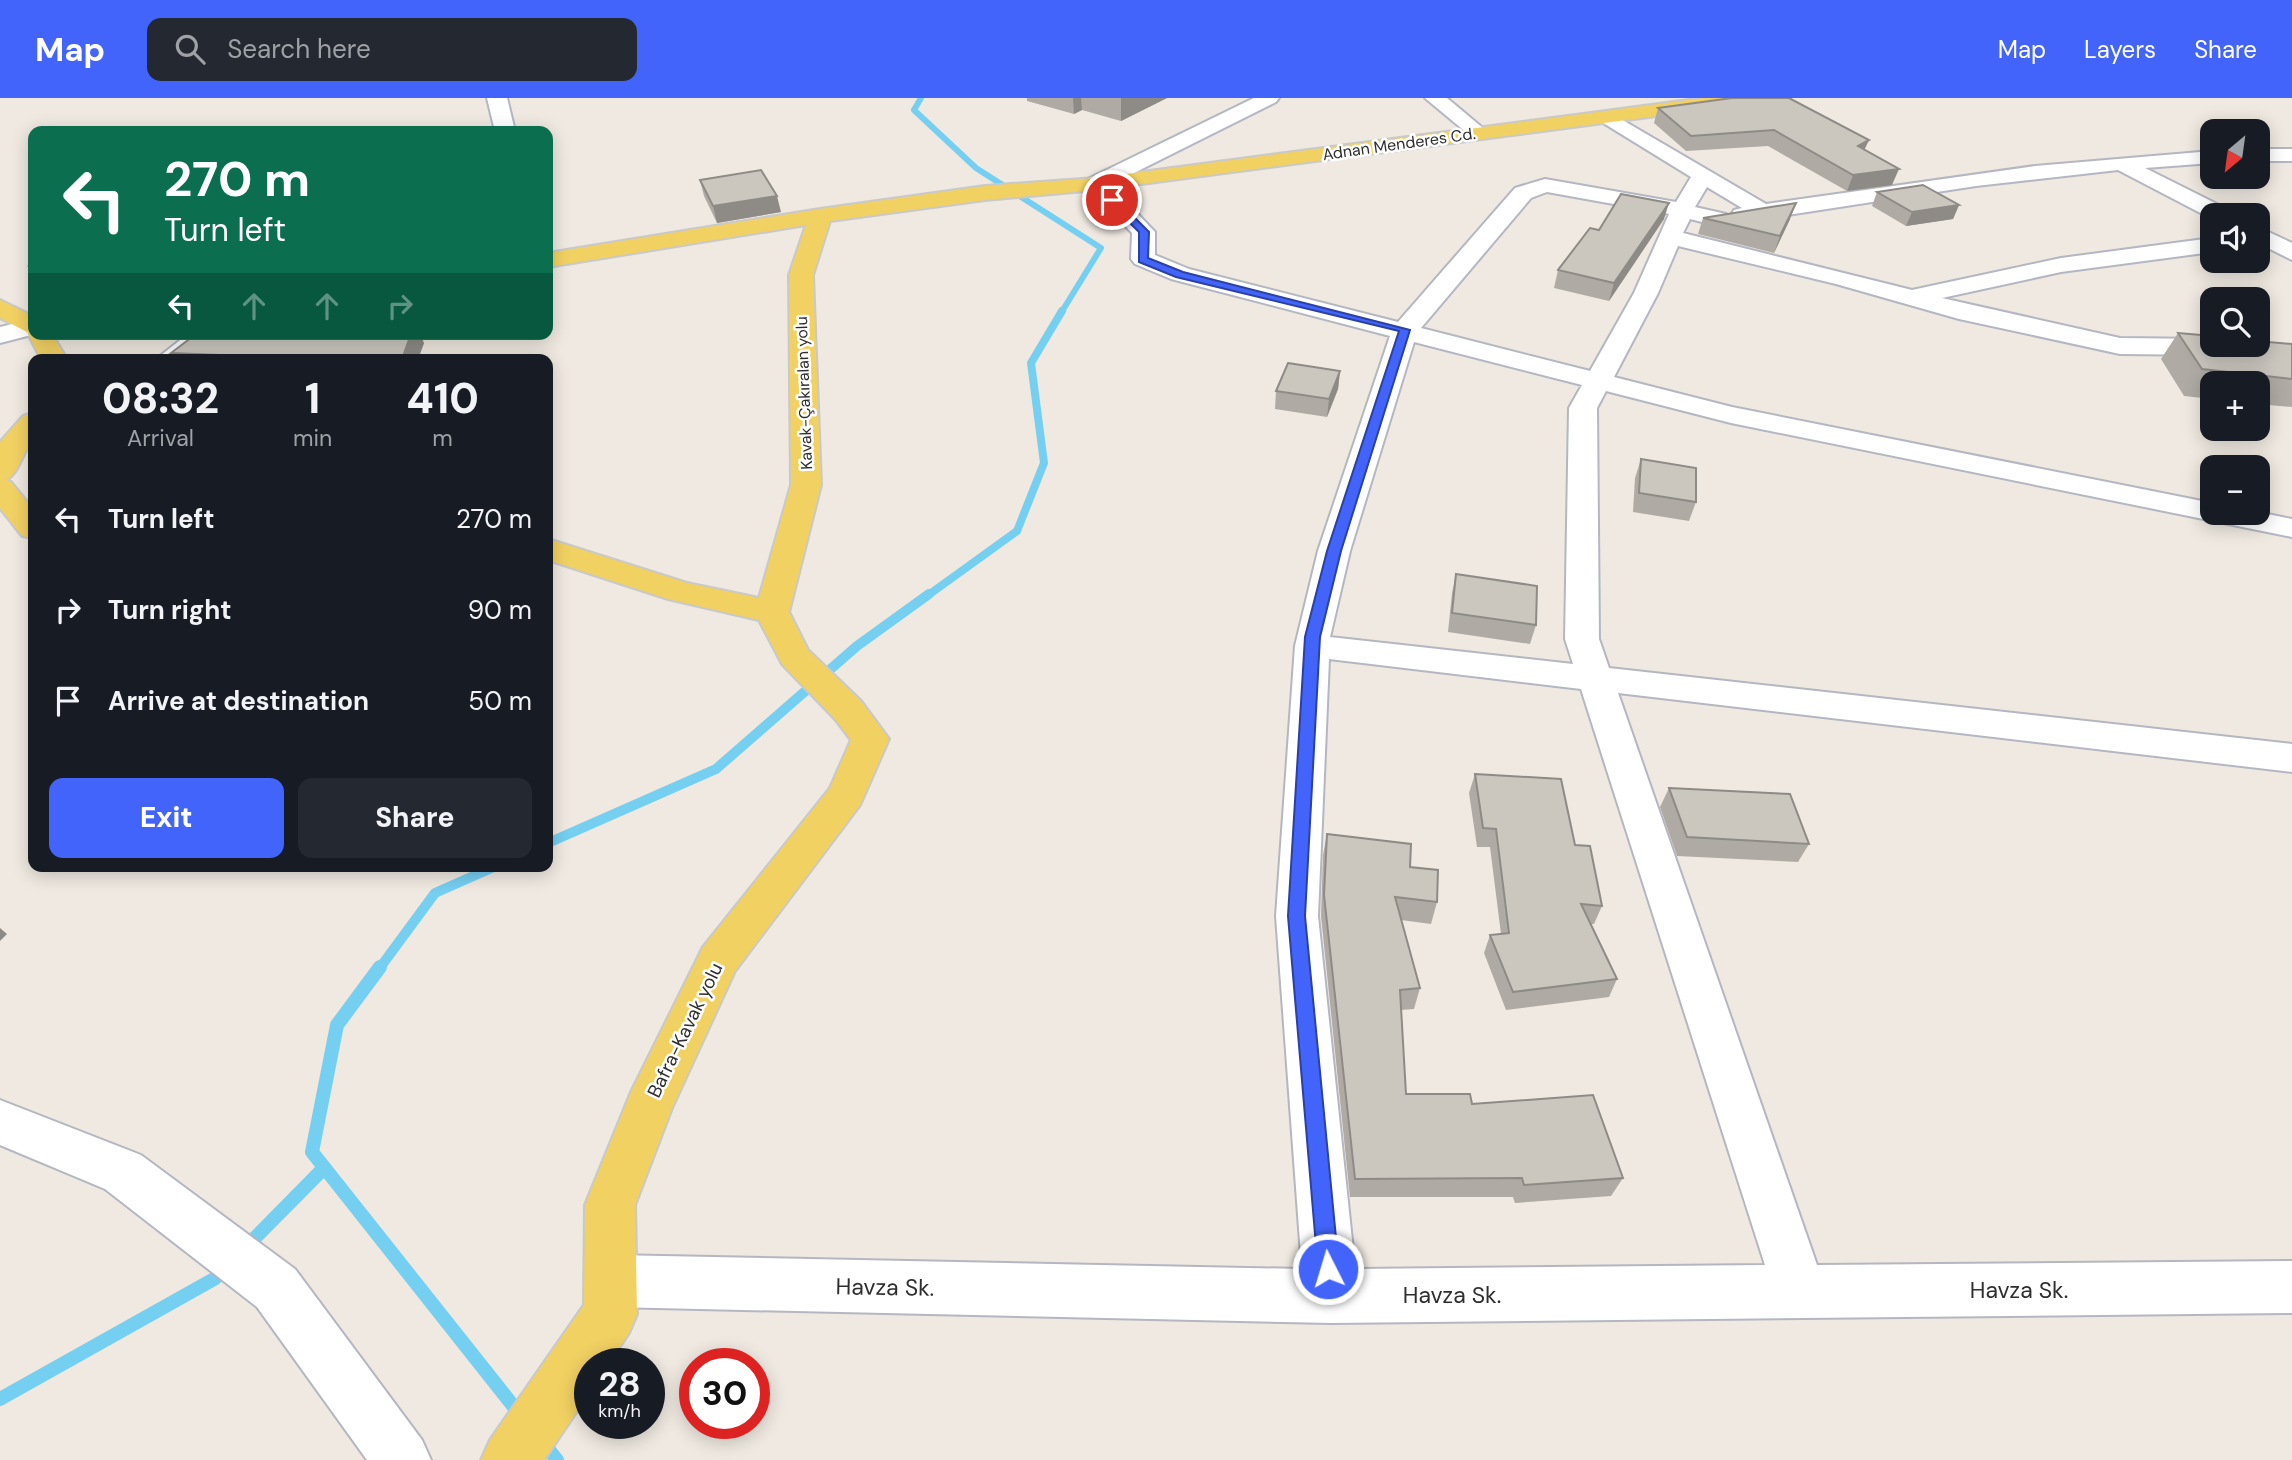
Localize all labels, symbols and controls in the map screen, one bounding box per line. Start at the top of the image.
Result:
search box [147,18,637,81]
text: Map [35,28,105,71]
icon: search [171,30,209,68]
text: Search here [227,32,371,66]
text: Map [1998,34,2046,65]
text: Layers [2084,34,2156,65]
text: Share [2194,34,2257,65]
north arrow [2200,119,2270,189]
map controls [2200,119,2270,525]
street label: Adnan Menderes Cd. [1321,123,1477,165]
text: 270 m [164,147,310,211]
icon: left [49,154,140,245]
pin [1082,170,1142,230]
icon: arrive [1093,181,1131,219]
button: sound [2200,203,2270,273]
text: Turn left [164,209,286,251]
icon: left [162,287,200,325]
icon: ahead [235,287,273,325]
icon: ahead [308,287,346,325]
icon: right [381,287,419,325]
button: search [2200,287,2270,357]
street label: Kavak-Çakıralan yolu [791,316,817,470]
text: 08:32 [102,371,219,426]
text: 1 [305,371,320,426]
text: 410 [406,371,479,426]
button: + [2200,371,2270,441]
text: Arrival [127,423,194,453]
text: min [293,423,332,453]
text: m [432,423,453,453]
button: − [2200,455,2270,525]
icon: left [49,500,87,538]
text: Turn left [108,502,215,536]
text: 270 m [456,502,532,536]
icon: right [49,591,87,629]
text: Turn right [108,593,232,627]
text: 90 m [468,593,532,627]
icon: arrive [49,682,87,720]
text: Arrive at destination [108,684,369,718]
text: 50 m [468,684,532,718]
button: Exit [49,778,284,858]
button: Share [298,778,532,858]
street label: Bafra-Kavak yolu [642,958,728,1102]
position arrow [1291,1232,1365,1306]
street label: Havza Sk. [835,1271,935,1303]
street label: Havza Sk. [1970,1275,2068,1305]
street label: Havza Sk. [1403,1280,1501,1310]
speed limit sign: 30 [679,1348,770,1439]
text: 28 [598,1361,641,1407]
text: km/h [598,1399,641,1423]

